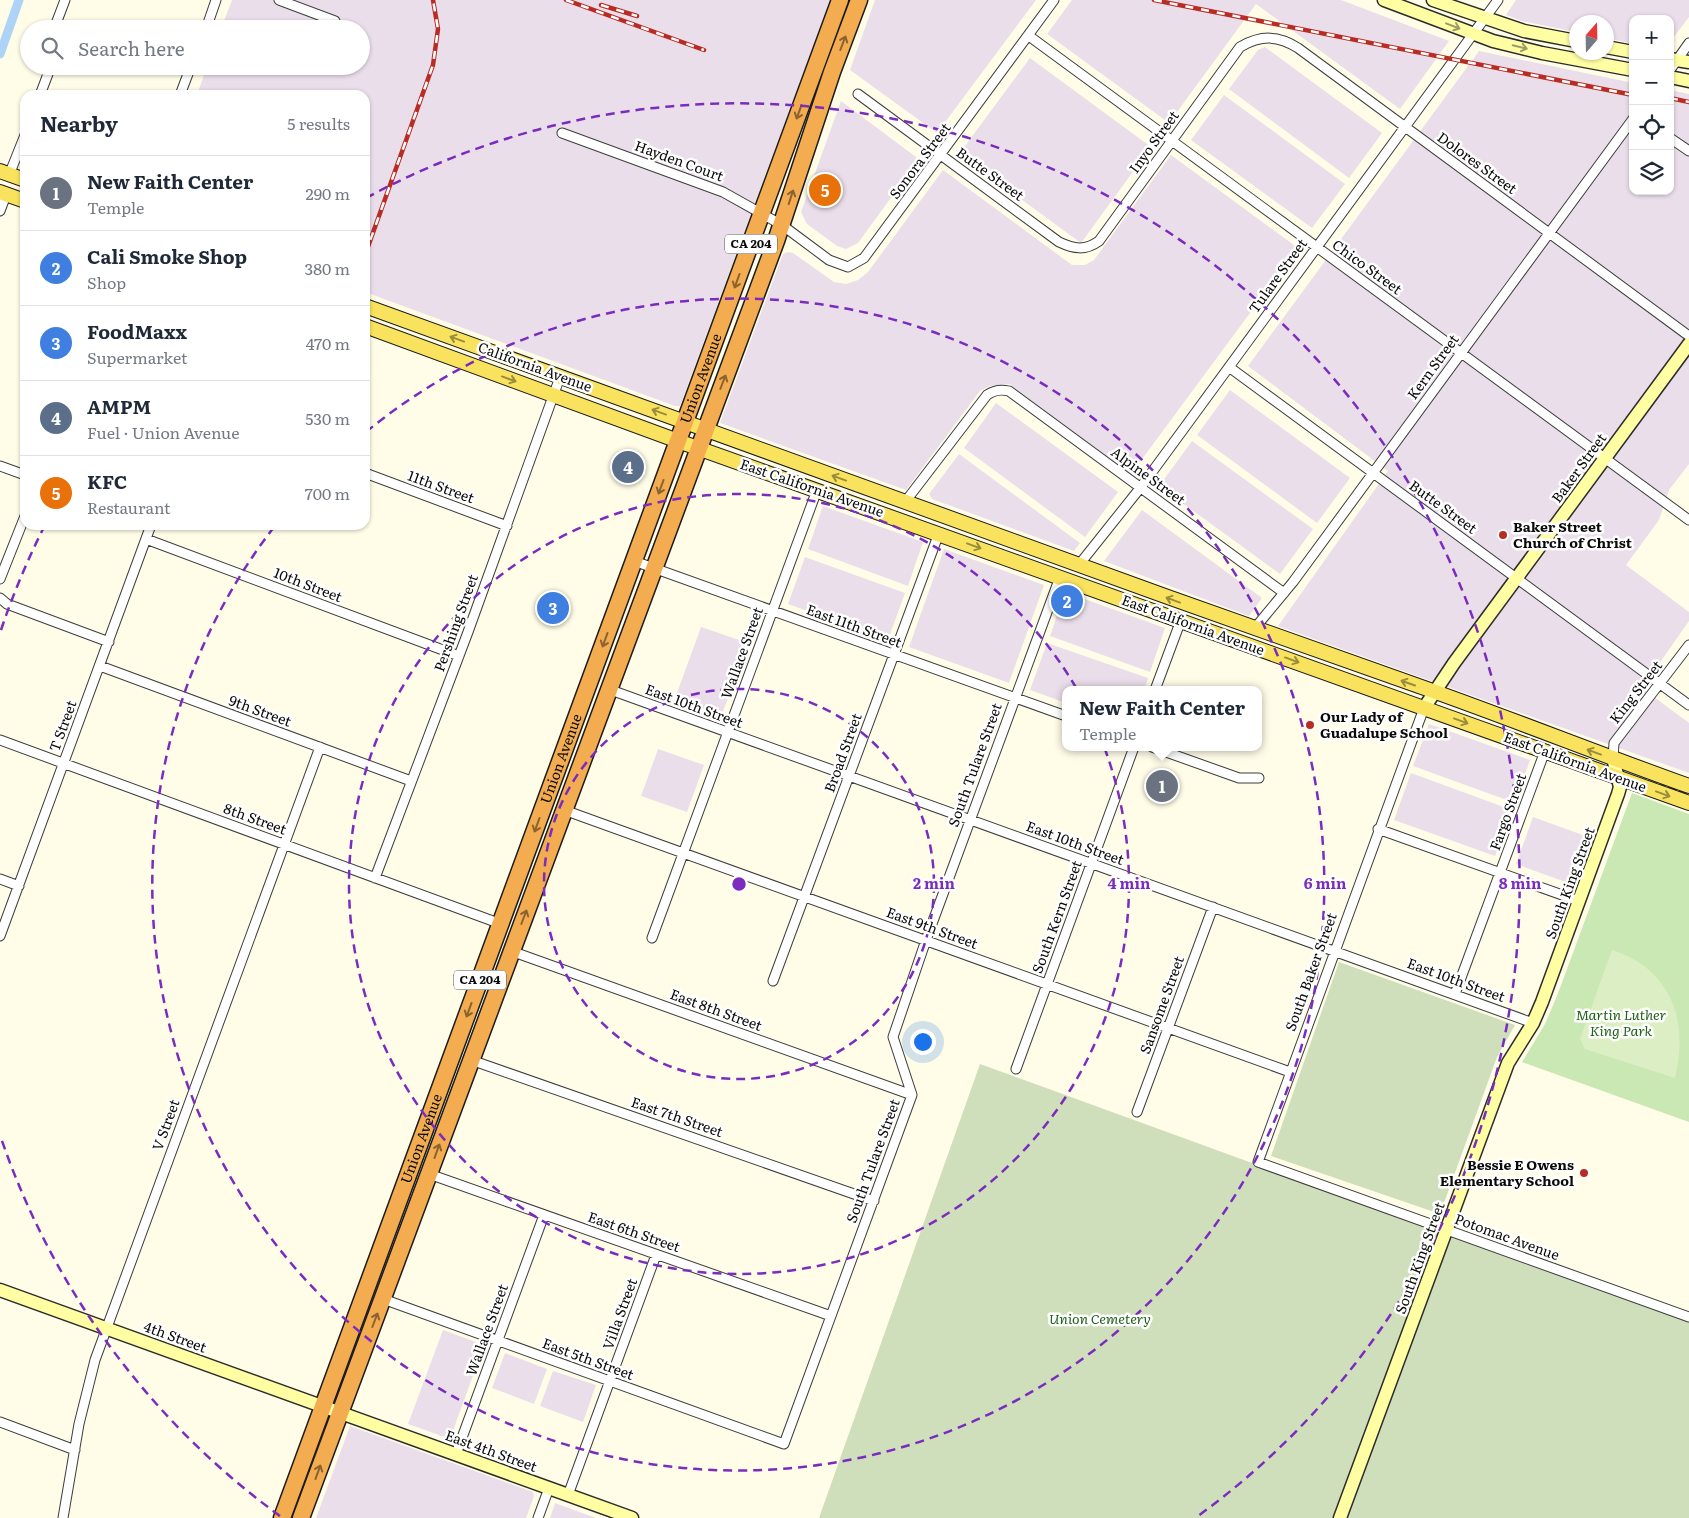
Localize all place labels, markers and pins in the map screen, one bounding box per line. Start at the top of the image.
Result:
pin: 5 [809,171,841,209]
pin: 4 [612,448,644,486]
place label: Baker Street Church of Christ [1513,516,1633,552]
marker: Baker Street Church of Christ [1497,529,1509,541]
pin: 2 [1051,582,1083,620]
pin: 3 [537,589,569,627]
place label: Our Lady of Guadalupe School [1320,706,1448,742]
marker: Our Lady of Guadalupe School [1304,719,1316,731]
pin: 1 [1146,767,1178,805]
centre of rings [730,875,748,893]
place label: Bessie E Owens Elementary School [1440,1154,1574,1190]
marker: Bessie E Owens Elementary School [1578,1167,1590,1179]

